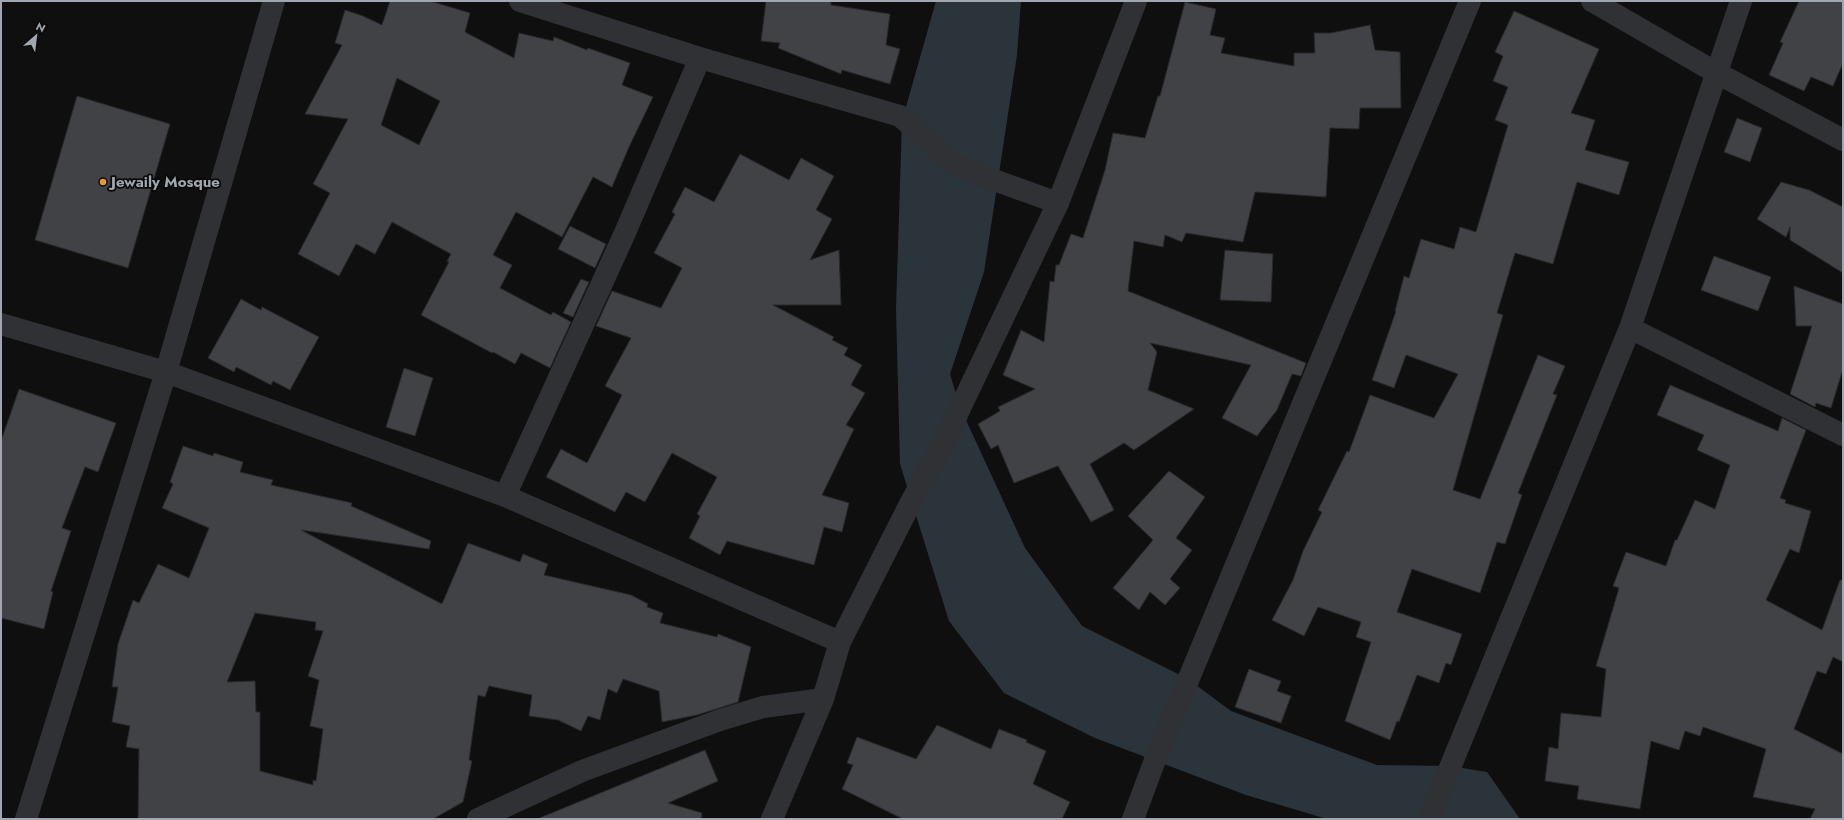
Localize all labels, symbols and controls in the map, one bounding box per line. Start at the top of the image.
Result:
north arrow [16,16,56,56]
text: N [33,18,48,36]
place label: Jewaily Mosque [108,171,220,193]
marker: Jewaily Mosque [98,177,108,187]

